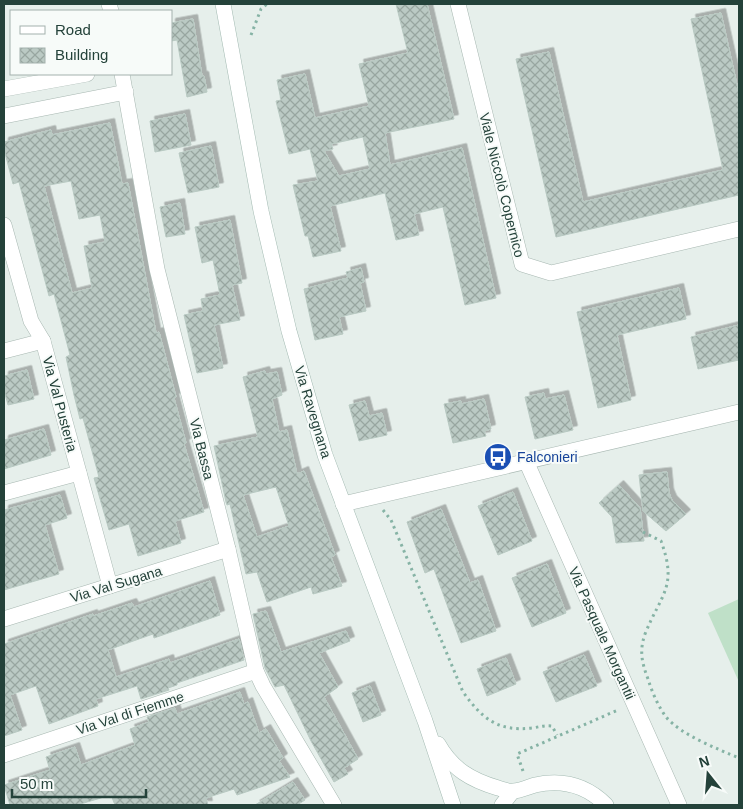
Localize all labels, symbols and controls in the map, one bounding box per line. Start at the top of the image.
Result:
legend [10,10,172,75]
text: Road [55,21,91,38]
text: Building [55,46,108,63]
street label: Viale Niccolò Copernico [476,111,528,259]
street label: Via Val Pusteria [40,354,81,454]
street label: Via Ravegnana [291,364,335,460]
street label: Via Bassa [187,417,217,482]
bus stop icon: Falconieri [483,442,513,472]
place label: Falconieri [517,449,578,465]
street label: Via Val Sugana [68,562,164,606]
street label: Via Pasquale Morgantii [565,564,639,702]
street label: Via Val di Fiemme [74,688,186,738]
north arrow [683,749,733,799]
text: N [697,752,711,771]
scale bar [12,766,146,798]
text: 50 m [20,775,53,792]

